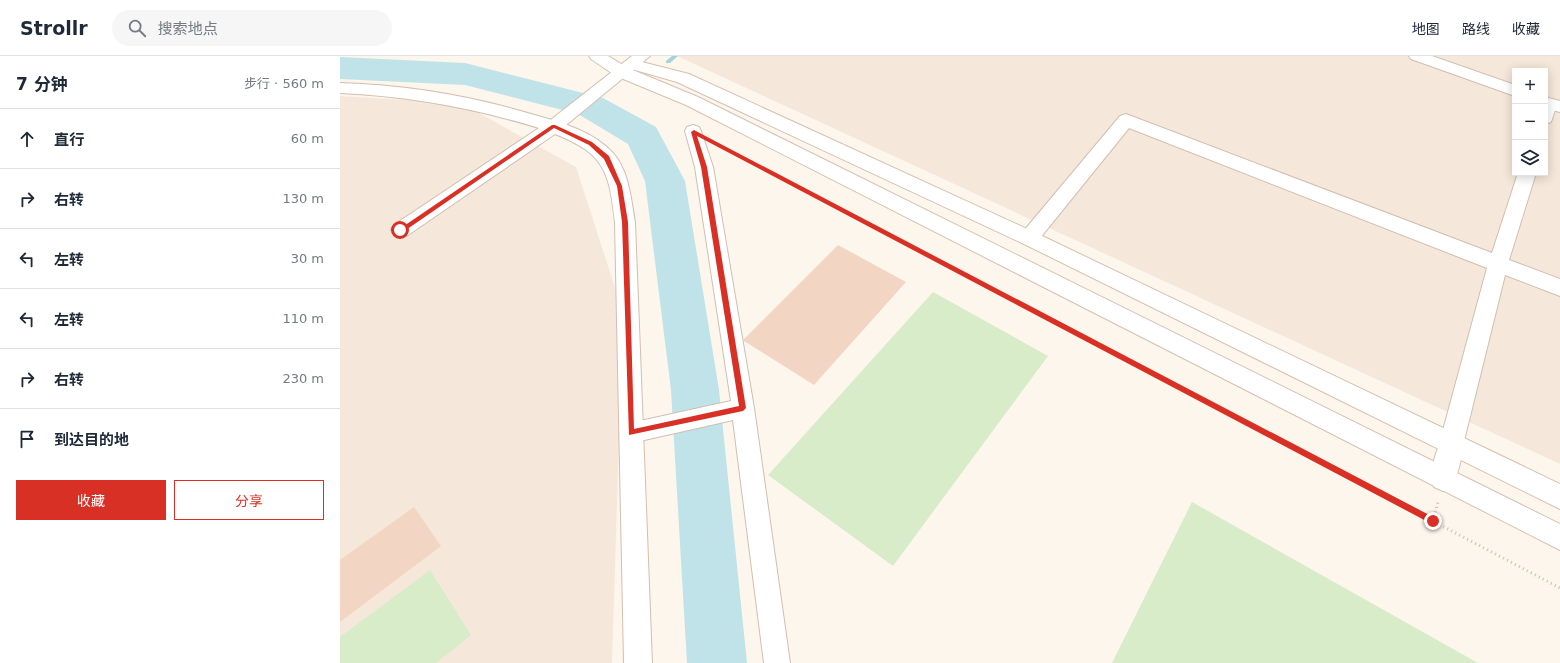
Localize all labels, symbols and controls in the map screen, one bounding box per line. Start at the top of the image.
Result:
search box [112,10,392,46]
text: Strollr [20,17,88,39]
icon: search [126,17,148,39]
text: 搜索地点 [158,20,218,38]
text: 地图 [1412,21,1440,37]
text: 路线 [1462,21,1490,37]
text: 收藏 [1512,21,1540,37]
map controls [1512,68,1548,176]
button: + [1512,68,1548,104]
text: 7 分钟 [16,74,68,94]
text: 步行 · 560 m [244,76,324,91]
button: − [1512,104,1548,140]
icon: ahead [16,128,38,150]
text: 直行 [54,131,84,149]
text: 60 m [291,131,324,146]
button: layers [1512,140,1548,176]
icon: right [16,188,38,210]
text: 右转 [54,191,84,209]
text: 130 m [282,191,324,206]
route start [391,221,409,239]
icon: left [16,248,38,270]
text: 左转 [54,251,84,269]
text: 30 m [291,251,324,266]
icon: left [16,308,38,330]
text: 左转 [54,311,84,329]
text: 110 m [282,311,324,326]
icon: right [16,368,38,390]
text: 右转 [54,371,84,389]
text: 230 m [282,371,324,386]
icon: arrive [16,428,38,450]
text: 到达目的地 [54,431,129,449]
button: 收藏 [16,480,166,520]
button: 分享 [174,480,324,520]
route end [1424,512,1442,530]

